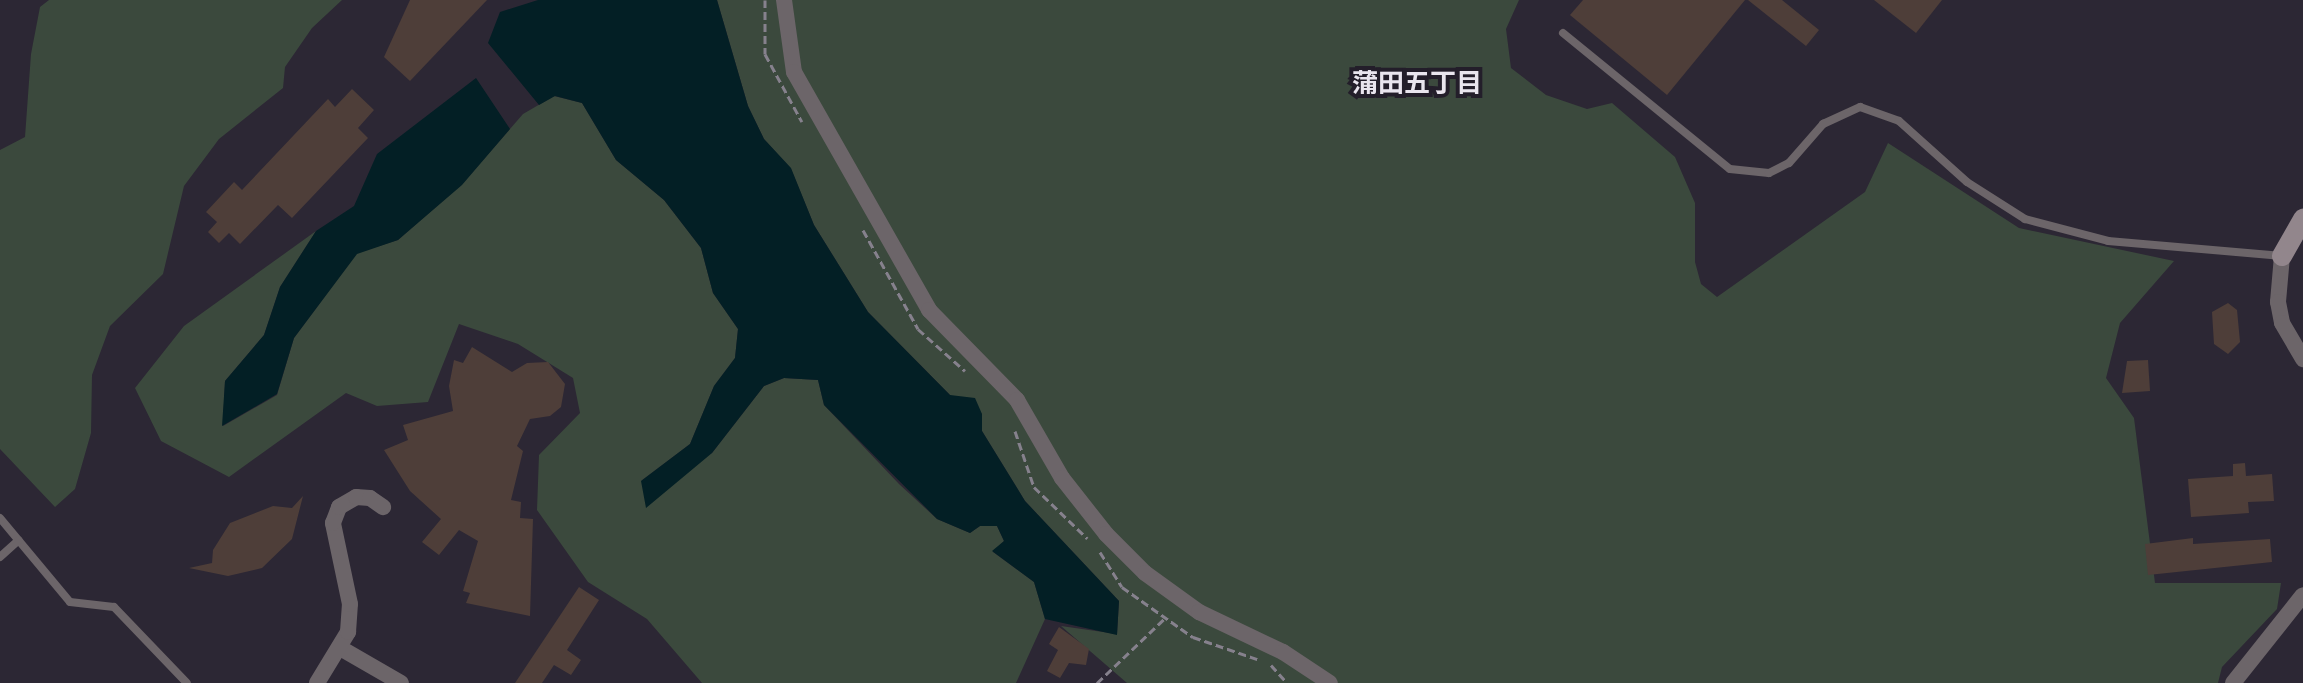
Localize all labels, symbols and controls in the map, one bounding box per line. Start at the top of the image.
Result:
district label: 蒲田五丁目 [1352,68,1482,100]

